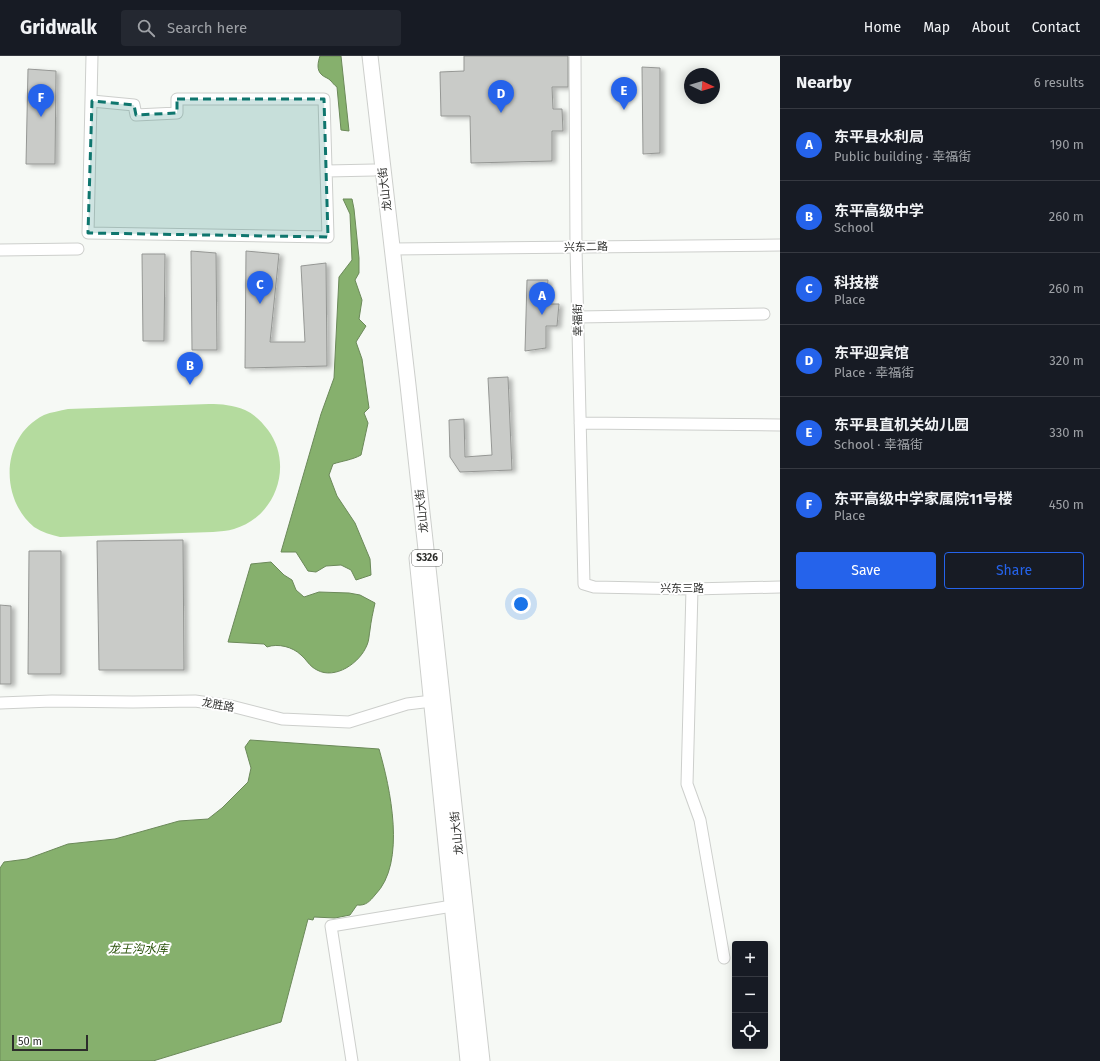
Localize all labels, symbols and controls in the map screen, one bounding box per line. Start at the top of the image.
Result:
search box [121,10,401,46]
text: Gridwalk [20,16,97,39]
icon: search [135,17,157,39]
text: Search here [167,19,247,37]
text: Home [864,19,901,36]
text: Map [923,19,950,36]
text: About [972,19,1010,36]
text: Contact [1032,19,1080,36]
north arrow [684,68,720,104]
text: Nearby [796,72,851,93]
text: 6 results [1034,75,1084,90]
pin: E [611,77,637,110]
pin: D [488,80,514,113]
pin: F [28,84,54,117]
text: 东平县水利局 [834,128,924,146]
text: A [805,137,813,152]
text: 190 m [1050,137,1084,152]
text: Public building · 幸福街 [834,149,971,164]
street label: 龙山大街 [376,166,394,212]
text: 东平高级中学 [834,202,924,220]
text: B [805,209,813,224]
text: 260 m [1049,209,1084,224]
text: School [834,220,874,235]
street label: 兴东二路 [564,240,608,254]
pin: C [247,271,273,304]
text: 科技楼 [834,274,879,292]
text: C [805,281,813,296]
text: 260 m [1049,281,1084,296]
pin: A [529,282,555,315]
text: Place [834,292,865,307]
street label: 幸福街 [571,303,585,337]
text: 东平迎宾馆 [834,344,909,362]
pin: B [177,352,203,385]
text: D [805,353,813,368]
text: 320 m [1049,353,1084,368]
text: Place · 幸福街 [834,365,914,380]
text: 东平县直机关幼儿园 [834,416,969,434]
text: E [806,425,812,440]
text: 330 m [1049,425,1084,440]
text: School · 幸福街 [834,437,923,452]
street label: 龙山大街 [413,488,431,534]
text: 东平高级中学家属院11号楼 [834,490,1013,508]
text: F [806,497,812,512]
text: 450 m [1049,497,1084,512]
text: Place [834,508,865,523]
road number: S326 [412,550,442,566]
button: Save [796,552,936,589]
button: Share [944,552,1084,589]
street label: 兴东三路 [660,582,704,595]
your location [511,594,531,614]
street label: 龙胜路 [201,696,235,714]
street label: 龙山大街 [448,810,466,856]
map controls [732,941,768,1049]
button: + [732,941,768,977]
water label: 龙王沟水库 [108,942,170,956]
button: − [732,977,768,1013]
button: locate [732,1013,768,1049]
scale bar [12,1033,88,1052]
text: 50 m [18,1035,42,1048]

